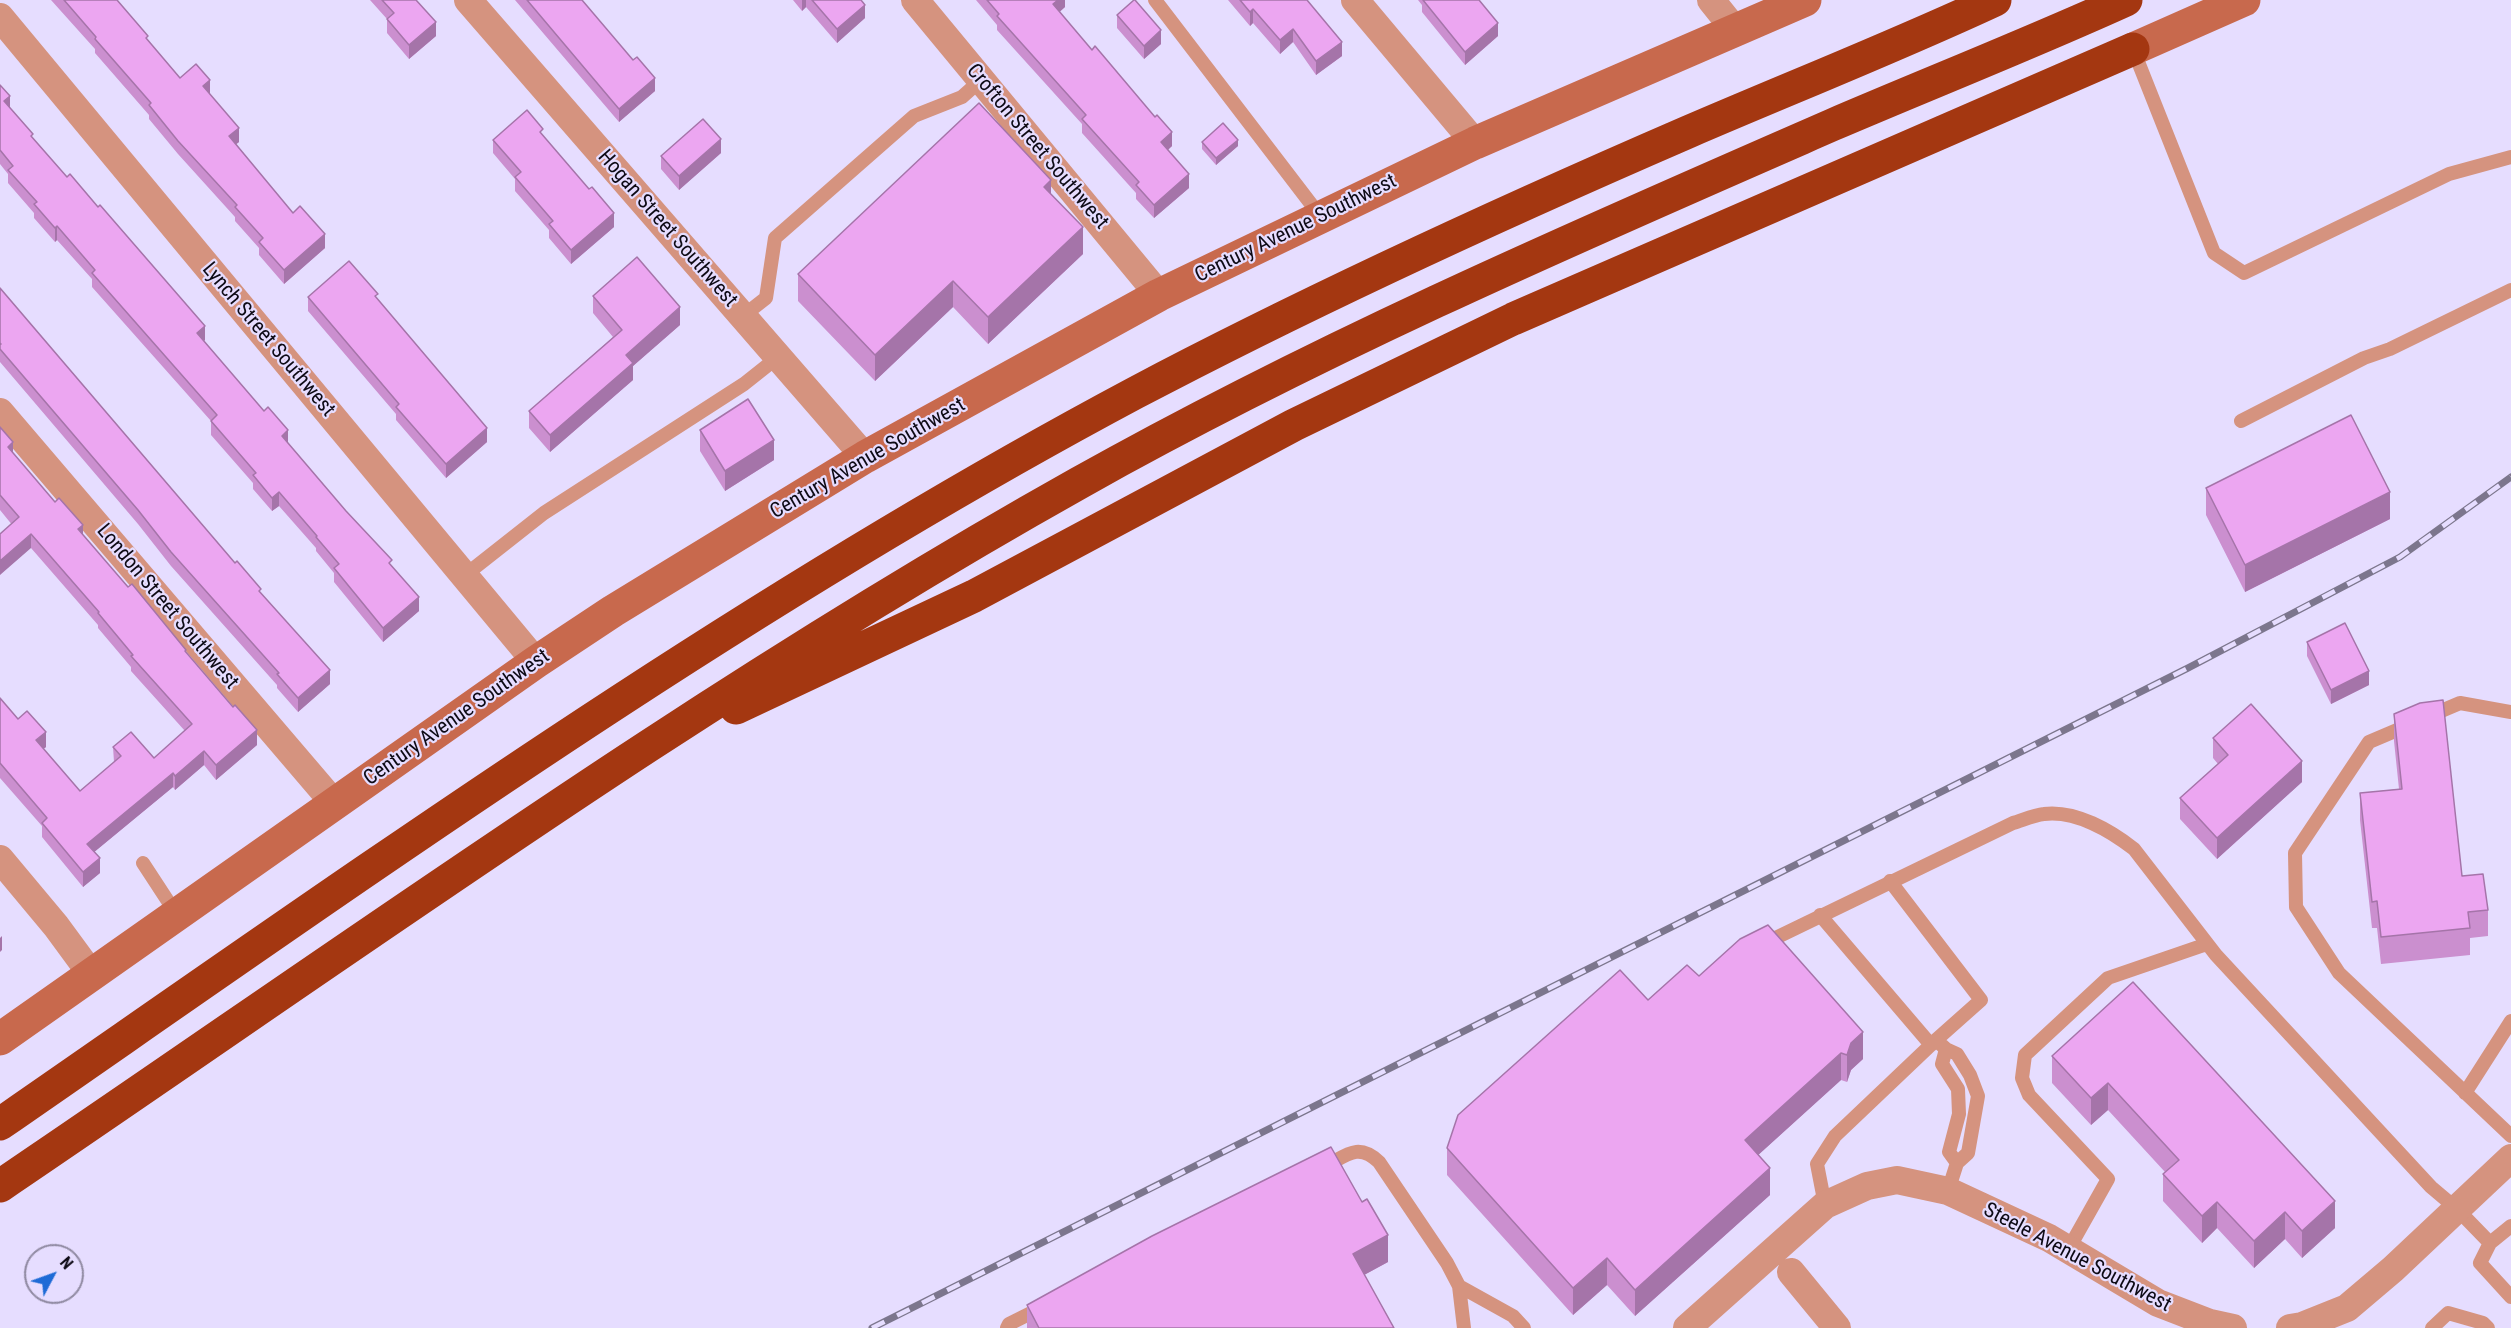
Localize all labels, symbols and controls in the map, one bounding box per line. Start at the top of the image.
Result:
street label: Crofton Street Southwest [960,59,1114,235]
street label: Hogan Street Southwest [592,145,742,313]
street label: Century Avenue Southwest [1191,169,1401,289]
street label: Lynch Street Southwest [196,258,340,422]
street label: Century Avenue Southwest [766,393,970,525]
street label: London Street Southwest [91,519,243,695]
street label: Century Avenue Southwest [359,644,555,792]
street label: Steele Avenue Southwest [1979,1198,2175,1318]
north arrow [24,1244,84,1304]
text: N [56,1253,77,1273]

